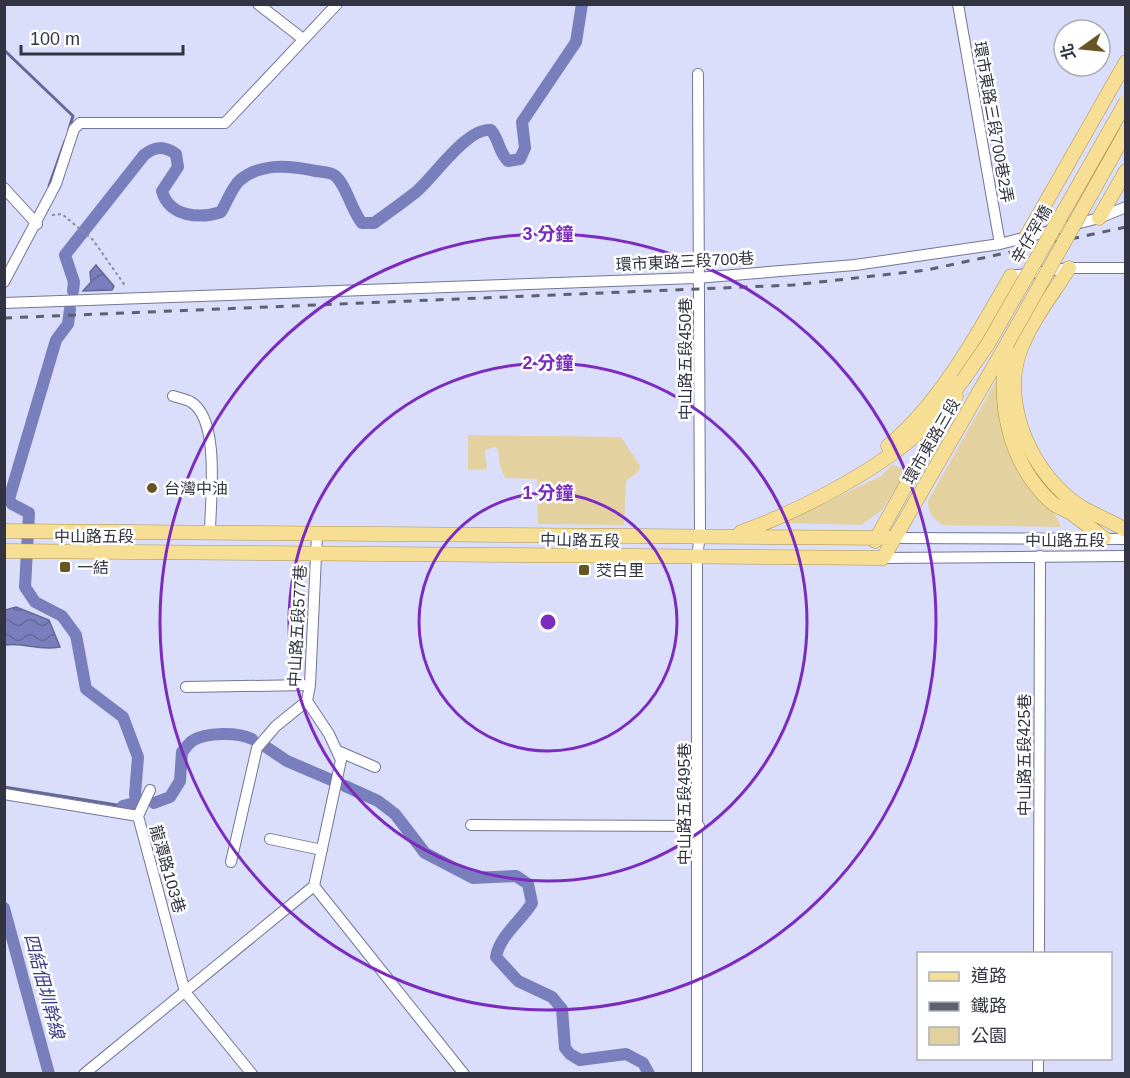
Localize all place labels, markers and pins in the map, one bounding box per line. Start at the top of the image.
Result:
place label: 台灣中油 [164,480,228,497]
marker: 台灣中油 [145,481,159,495]
place label: 一結 [77,559,109,576]
marker: 一結 [58,560,72,574]
place label: 茭白里 [596,562,644,579]
marker: 茭白里 [577,563,591,577]
centre of rings [538,612,558,632]

